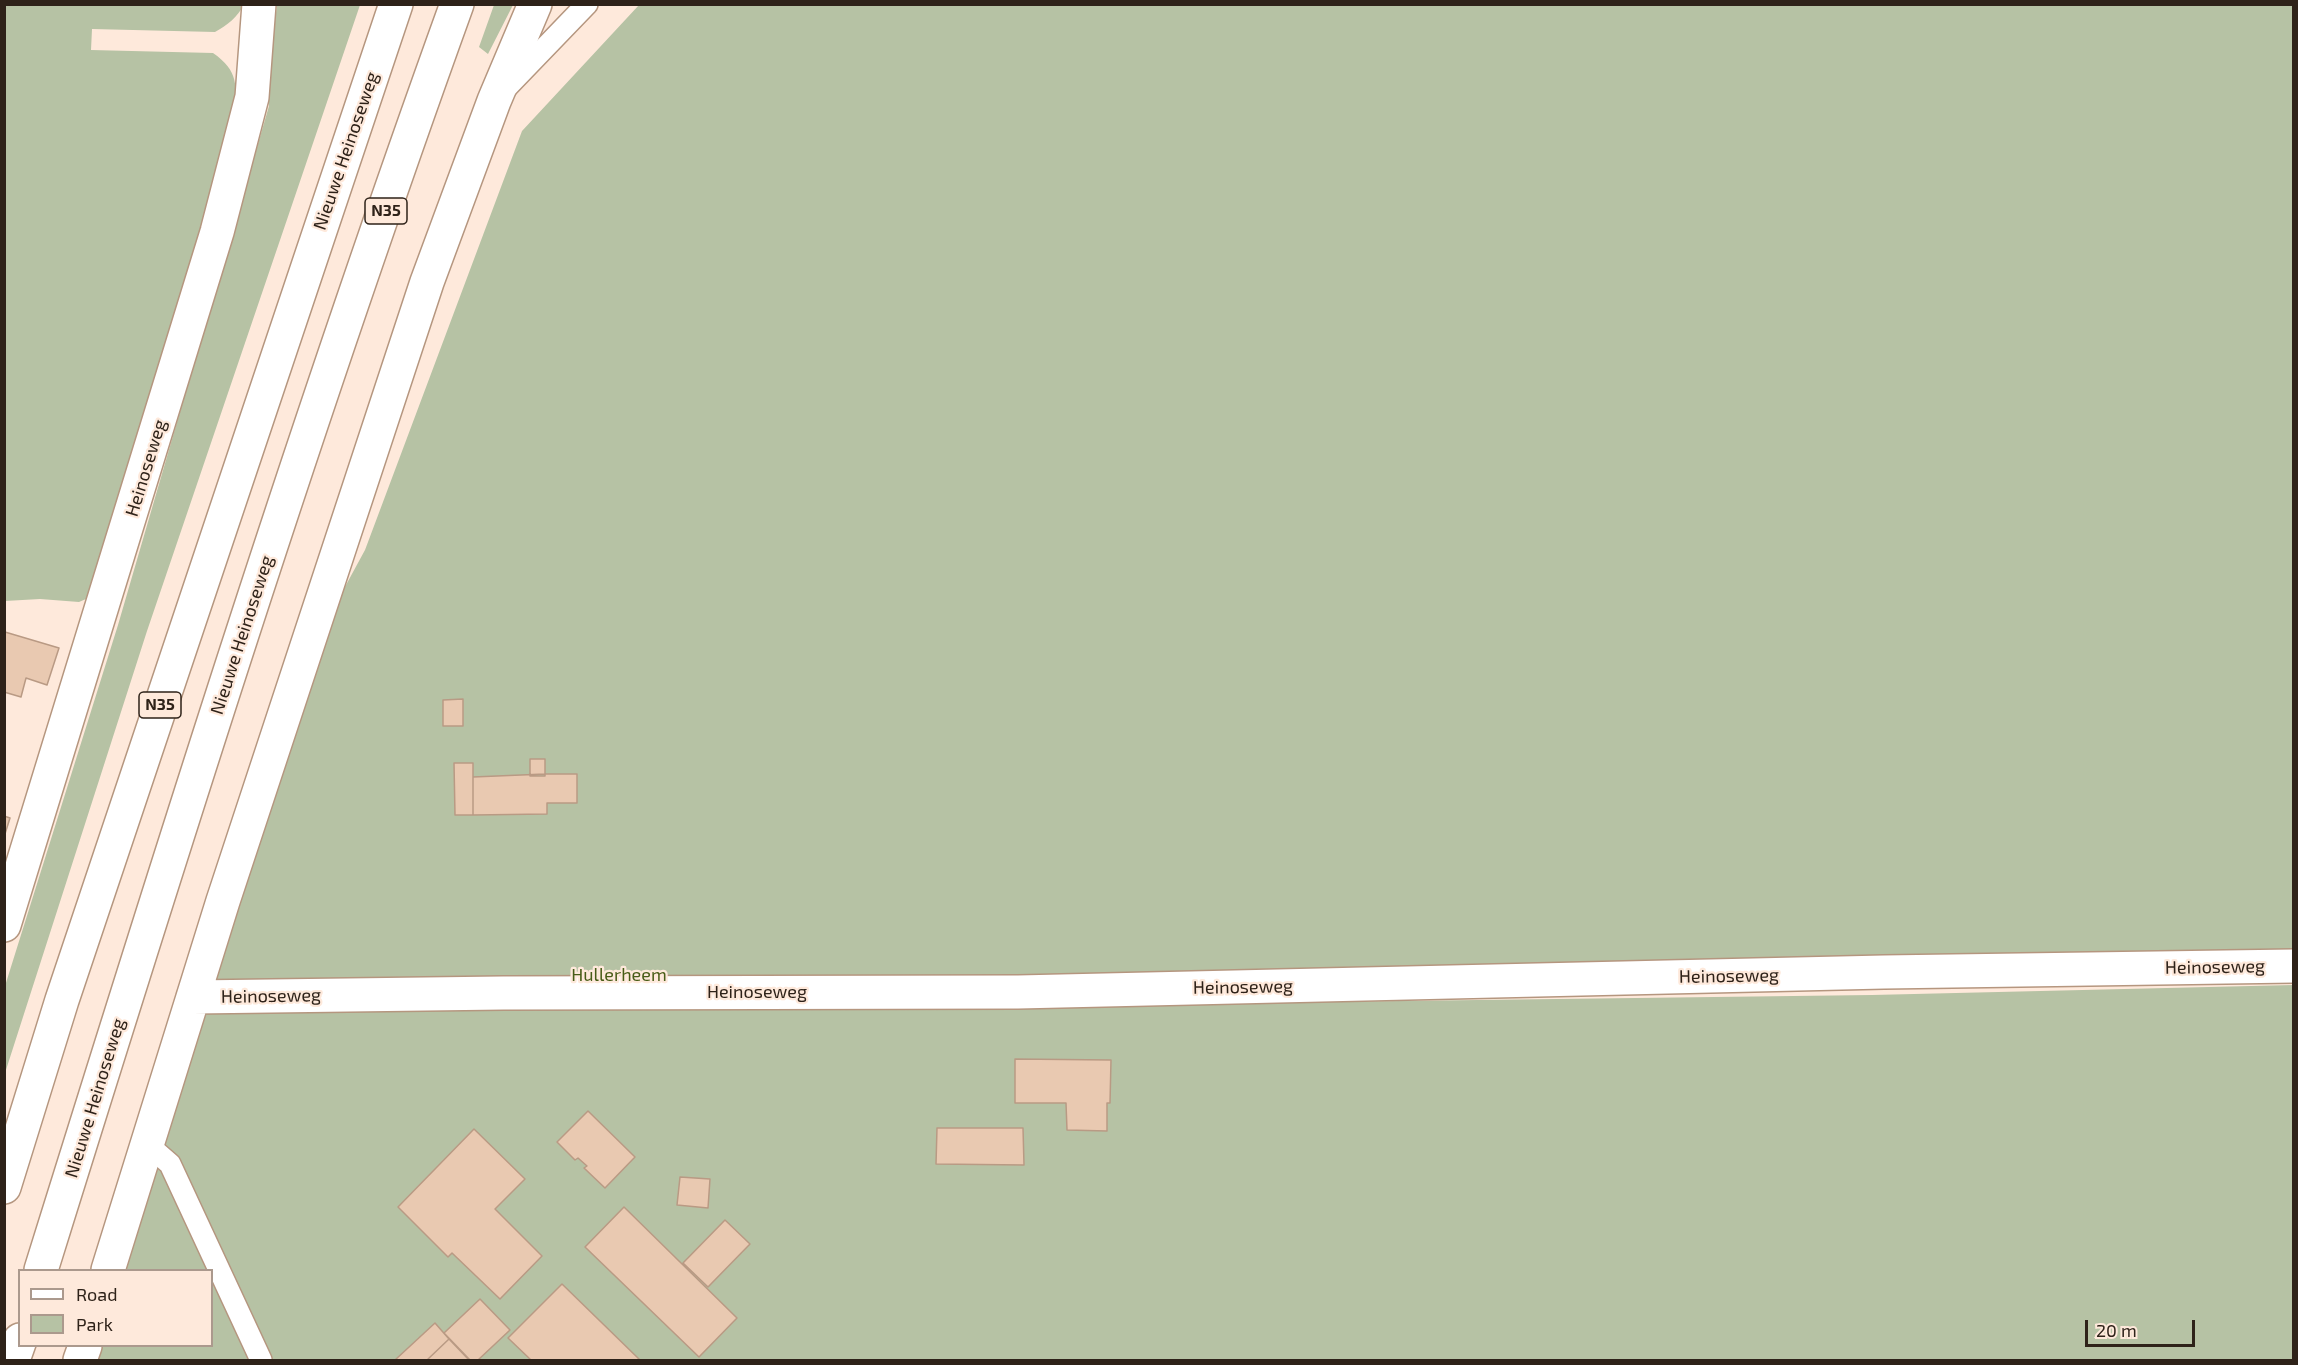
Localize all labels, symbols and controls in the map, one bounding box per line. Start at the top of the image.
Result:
street label: Nieuwe Heinoseweg [309,69,383,233]
road number: N35 [365,198,407,224]
street label: Heinoseweg [121,417,171,519]
street label: Nieuwe Heinoseweg [206,553,278,717]
road number: N35 [139,692,181,718]
street label: Heinoseweg [2165,955,2265,979]
park label: Hullerheem [571,964,667,986]
street label: Heinoseweg [1679,964,1779,988]
street label: Heinoseweg [1193,975,1293,999]
street label: Heinoseweg [707,981,807,1003]
street label: Heinoseweg [221,984,321,1008]
street label: Nieuwe Heinoseweg [60,1016,130,1180]
legend [18,1269,213,1347]
text: Road [76,1283,117,1305]
scale bar [2088,1308,2198,1346]
text: Park [76,1313,113,1335]
text: 20 m [2096,1319,2137,1341]

